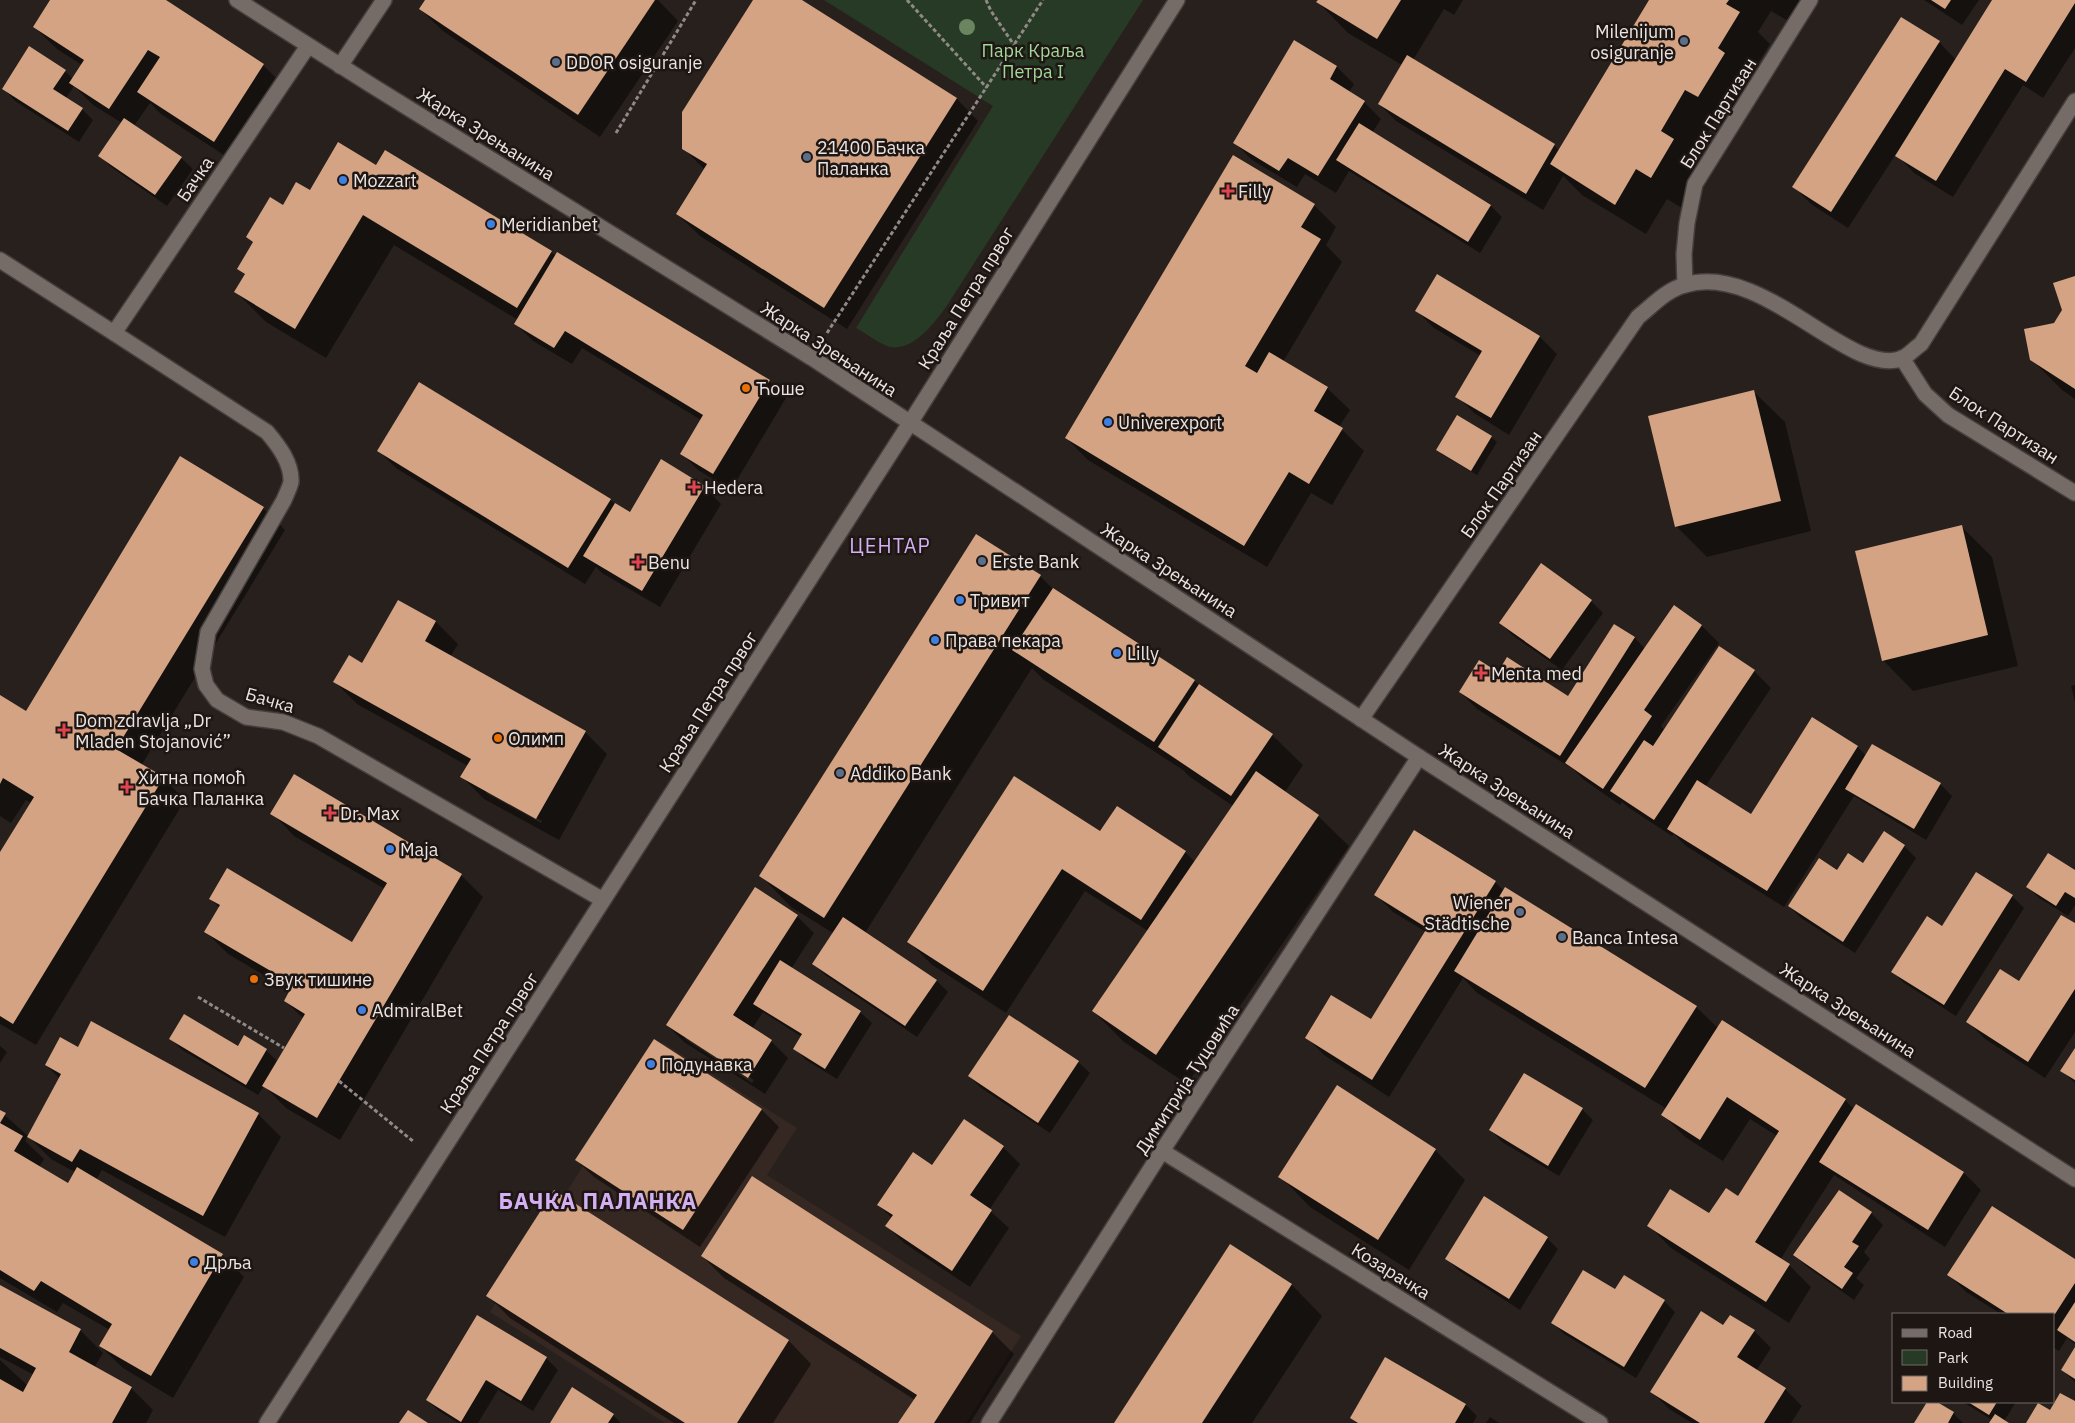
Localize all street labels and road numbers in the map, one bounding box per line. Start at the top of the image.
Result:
street label: Блок Партизан [1675,53,1761,173]
street label: Жарка Зрењанина [413,82,559,186]
street label: Бачка [172,152,219,206]
street label: Краља Петра првог [913,222,1019,374]
street label: Жарка Зрењанина [756,296,902,402]
street label: Блок Партизан [1945,381,2063,469]
street label: Блок Партизан [1455,426,1547,542]
street label: Жарка Зрењанина [1096,517,1242,623]
street label: Краља Петра првог [654,627,762,777]
street label: Бачка [243,682,298,718]
street label: Жарка Зрењанина [1434,738,1580,844]
street label: Жарка Зрењанина [1775,957,1921,1063]
street label: Краља Петра првог [435,968,543,1118]
street label: Димитрија Туцовића [1130,999,1244,1158]
street label: Козарачка [1347,1238,1435,1304]

